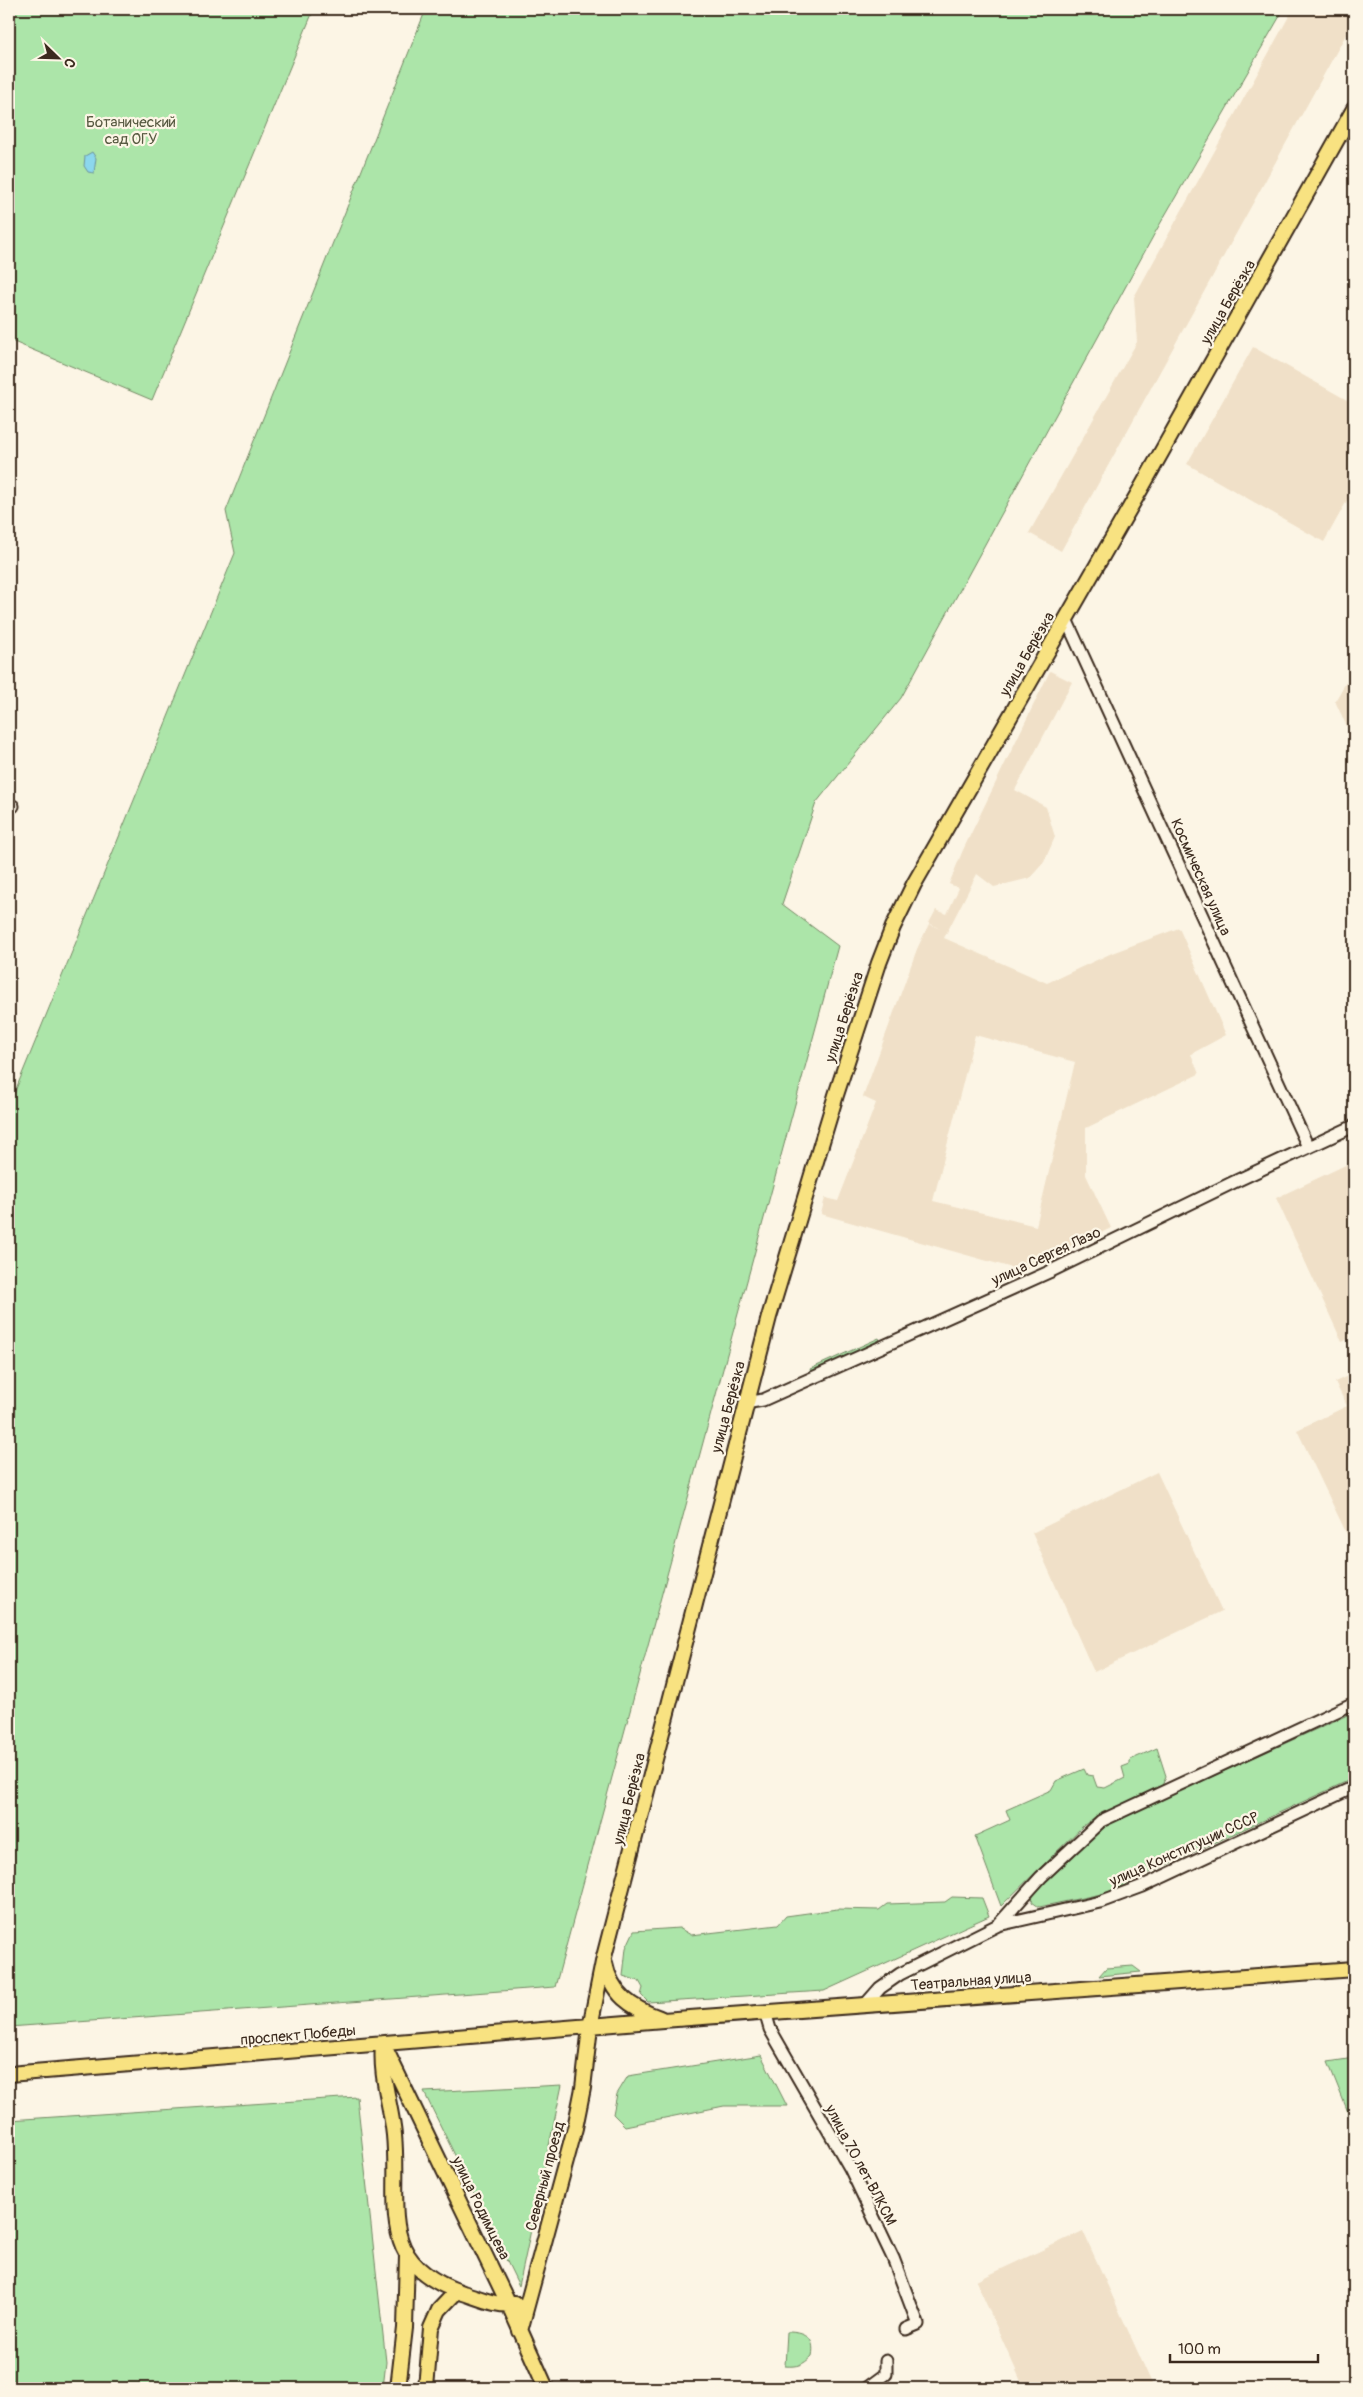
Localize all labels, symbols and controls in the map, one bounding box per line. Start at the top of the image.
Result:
north arrow [32,32,82,82]
text: С [60,56,79,71]
park label: Ботанический сад ОГУ [86,113,176,149]
street label: улица Берёзка [1196,257,1260,349]
street label: улица Берёзка [995,609,1059,701]
street label: Космическая улица [1166,816,1235,939]
street label: улица Берёзка [821,969,868,1066]
street label: улица Сергея Лазо [988,1223,1104,1291]
street label: улица Берёзка [707,1359,750,1456]
street label: улица Берёзка [609,1751,650,1848]
street label: улица Конституции СССР [1106,1808,1262,1891]
street label: Театральная улица [910,1968,1032,1995]
street label: проспект Победы [240,2021,356,2050]
street label: улица 70 лет ВЛКСМ [820,2101,901,2229]
street label: Северный проезд [522,2119,569,2233]
street label: улица Родимцева [447,2152,514,2263]
scale bar [1170,2332,1318,2364]
text: 100 m [1178,2340,1221,2359]

